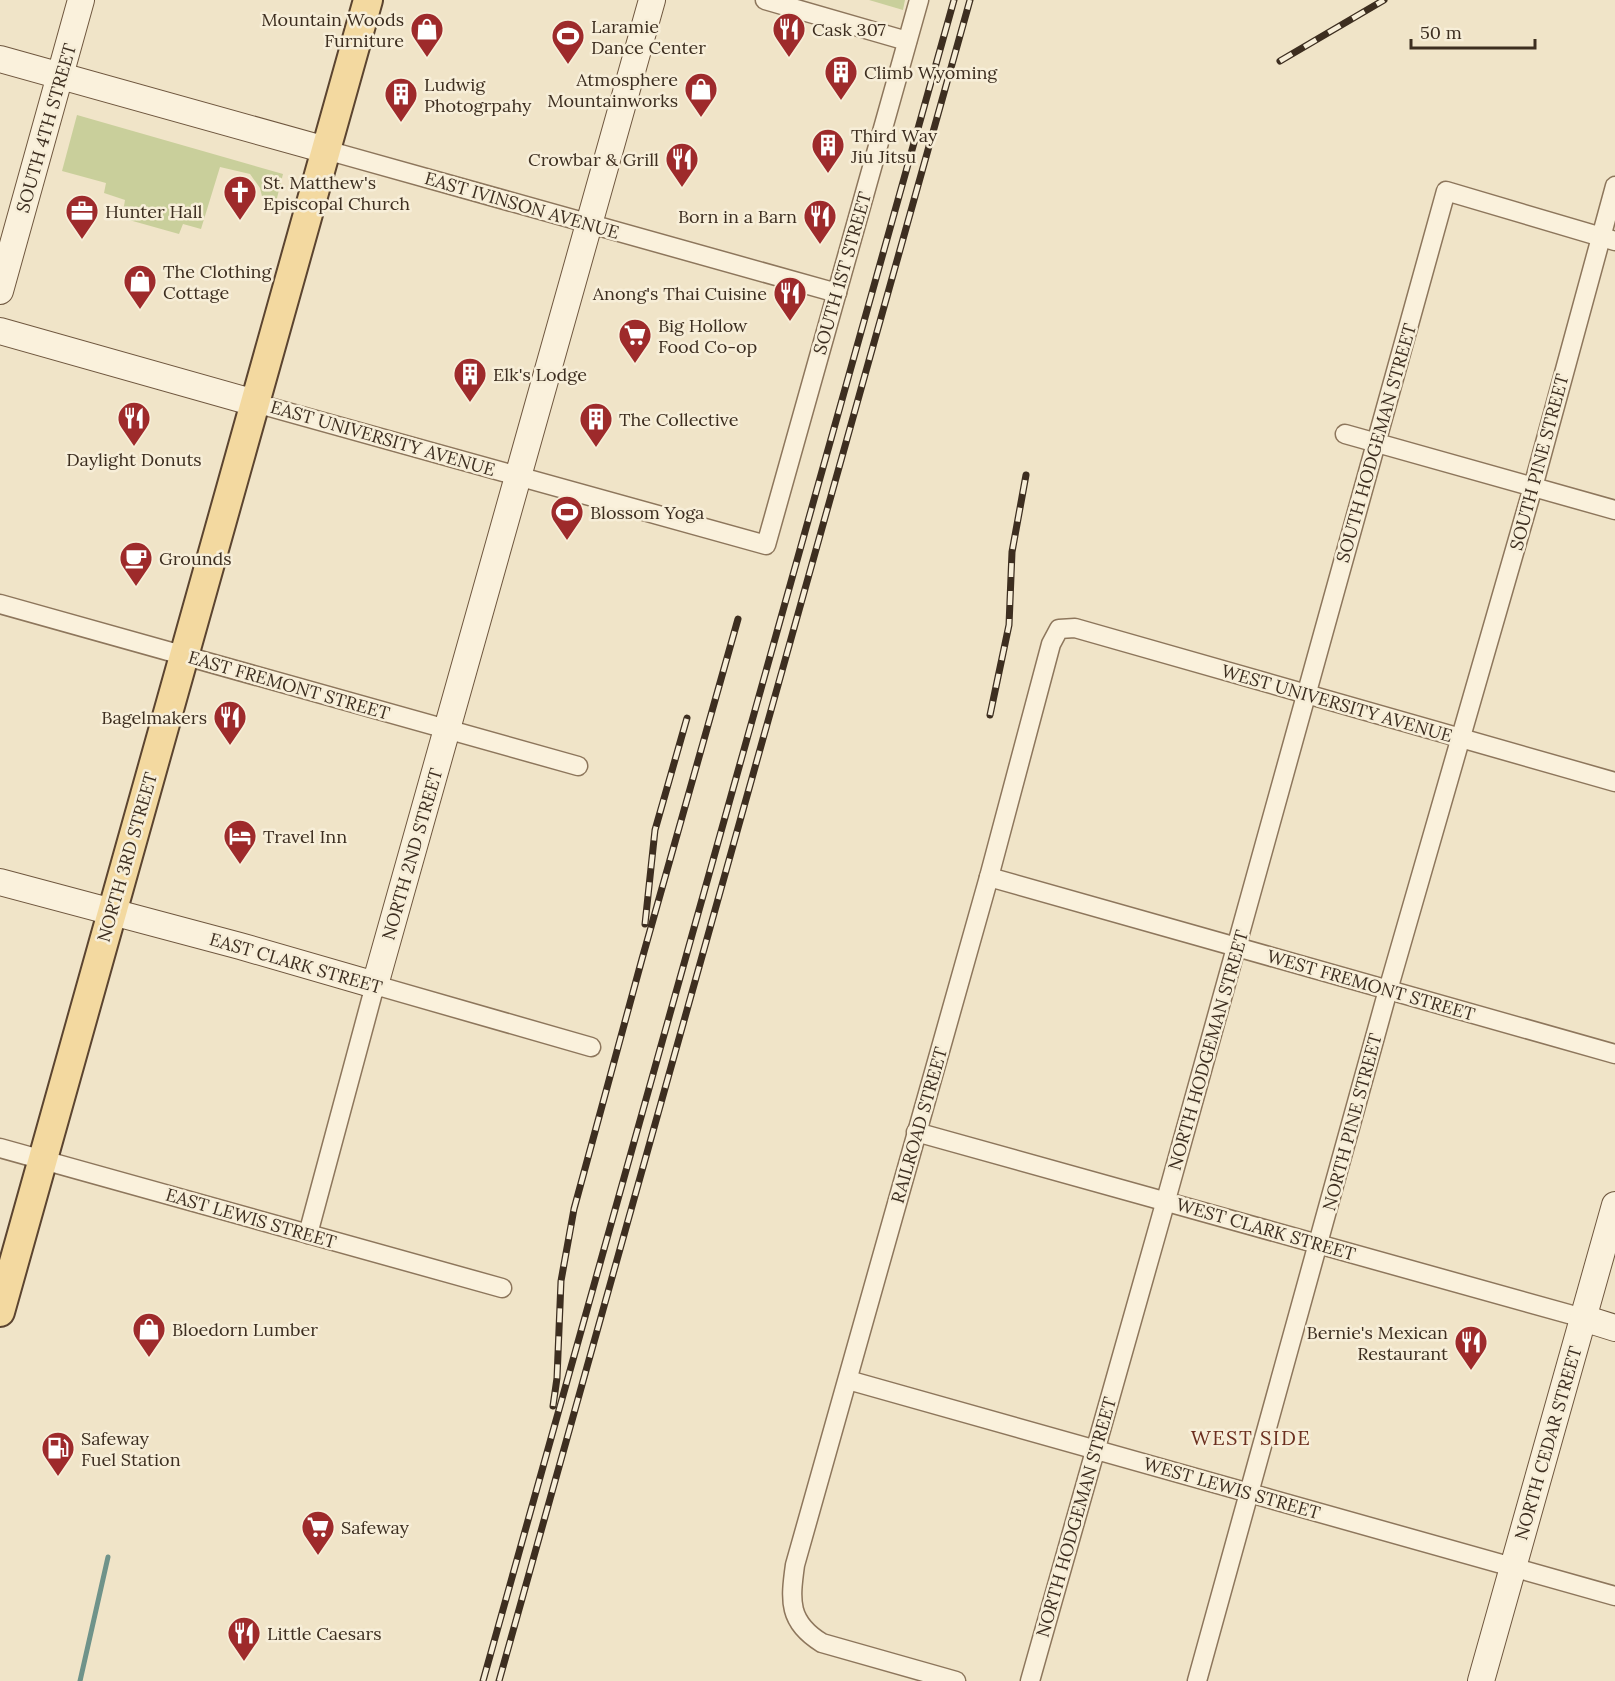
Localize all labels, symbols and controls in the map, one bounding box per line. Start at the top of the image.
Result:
place label: Mountain Woods Furniture [261,8,404,52]
shop icon: Mountain Woods Furniture [409,11,445,58]
restaurant icon: Cask 307 [771,11,807,58]
scale bar [1411,12,1536,50]
place label: Laramie Dance Center [591,15,706,59]
sports icon: Laramie Dance Center [550,18,586,65]
place label: Cask 307 [812,18,886,41]
text: 50 m [1420,21,1462,44]
street label: SOUTH 4TH STREET [11,40,81,215]
building icon: Climb Wyoming [823,54,859,101]
place label: Climb Wyoming [864,61,998,84]
place label: Atmosphere Mountainworks [547,68,678,112]
shop icon: Atmosphere Mountainworks [683,71,719,118]
place label: Ludwig Photogrpahy [424,73,532,117]
building icon: Ludwig Photogrpahy [383,76,419,123]
place label: Third Way Jiu Jitsu [850,124,938,168]
building icon: Third Way Jiu Jitsu [810,127,846,174]
restaurant icon: Crowbar & Grill [664,141,700,188]
place label: Crowbar & Grill [528,148,659,171]
street label: EAST IVINSON AVENUE [422,166,622,244]
place label: St. Matthew's Episcopal Church [263,171,410,215]
church icon: St. Matthew's Episcopal Church [222,174,258,221]
street label: SOUTH 1ST STREET [808,189,876,357]
office icon: Hunter Hall [64,193,100,240]
restaurant icon: Born in a Barn [802,198,838,245]
place label: Hunter Hall [105,200,203,223]
place label: Born in a Barn [678,205,797,228]
place label: The Clothing Cottage [163,260,273,304]
shop icon: The Clothing Cottage [122,263,158,310]
restaurant icon: Anong's Thai Cuisine [772,275,808,322]
place label: Anong's Thai Cuisine [592,282,767,305]
place label: Big Hollow Food Co-op [658,314,757,358]
supermarket icon: Big Hollow Food Co-op [617,317,653,364]
street label: SOUTH HODGEMAN STREET [1331,320,1421,565]
building icon: Elk's Lodge [452,356,488,403]
place label: Elk's Lodge [493,363,587,386]
street label: SOUTH PINE STREET [1504,371,1574,553]
street label: EAST UNIVERSITY AVENUE [268,395,498,481]
restaurant icon: Daylight Donuts [116,400,152,447]
building icon: The Collective [578,401,614,448]
place label: The Collective [619,408,739,431]
place label: Daylight Donuts [66,448,202,471]
sports icon: Blossom Yoga [549,494,585,541]
place label: Blossom Yoga [590,501,704,524]
cafe icon: Grounds [118,540,154,587]
place label: Grounds [159,547,232,570]
street label: EAST FREMONT STREET [185,645,393,725]
street label: WEST UNIVERSITY AVENUE [1219,659,1455,747]
restaurant icon: Bagelmakers [212,699,248,746]
place label: Bagelmakers [101,706,207,729]
street label: NORTH 2ND STREET [376,765,448,943]
street label: NORTH 3RD STREET [92,769,162,945]
hotel icon: Travel Inn [222,818,258,865]
place label: Travel Inn [263,825,347,848]
street label: EAST CLARK STREET [207,927,386,999]
street label: NORTH HODGEMAN STREET [1163,927,1253,1173]
street label: WEST FREMONT STREET [1264,944,1478,1026]
street label: NORTH PINE STREET [1317,1030,1387,1213]
street label: RAILROAD STREET [886,1044,952,1206]
street label: EAST LEWIS STREET [163,1183,339,1253]
street label: WEST CLARK STREET [1174,1192,1359,1266]
shop icon: Bloedorn Lumber [131,1311,167,1358]
place label: Bloedorn Lumber [172,1318,318,1341]
place label: Bernie's Mexican Restaurant [1306,1321,1448,1365]
restaurant icon: Bernie's Mexican Restaurant [1453,1324,1489,1371]
street label: NORTH CEDAR STREET [1509,1343,1587,1543]
street label: NORTH HODGEMAN STREET [1031,1394,1121,1640]
district label: WEST SIDE [1191,1425,1311,1450]
place label: Safeway Fuel Station [81,1427,181,1471]
fuel station icon: Safeway Fuel Station [40,1430,76,1477]
street label: WEST LEWIS STREET [1141,1452,1324,1524]
supermarket icon: Safeway [300,1509,336,1556]
place label: Safeway [341,1516,410,1539]
restaurant icon: Little Caesars [226,1615,262,1662]
place label: Little Caesars [267,1622,382,1645]

